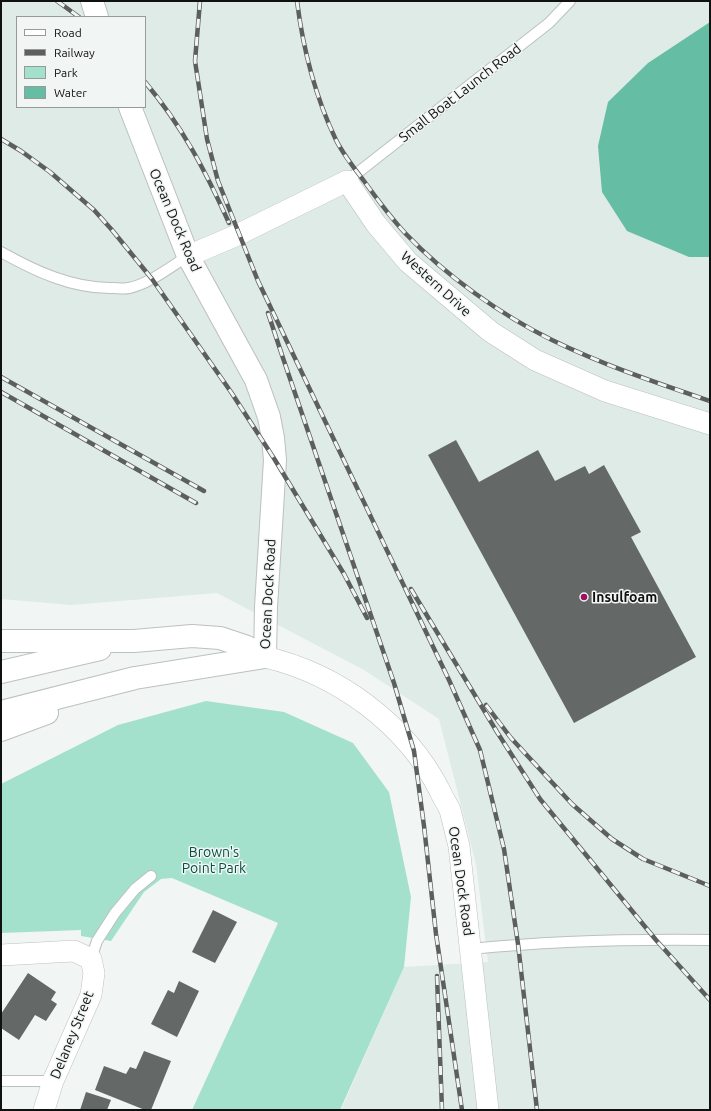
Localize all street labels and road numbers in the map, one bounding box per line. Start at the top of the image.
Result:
street label: Small Boat Launch Road [396,40,524,146]
street label: Ocean Dock Road [146,166,204,274]
street label: Western Drive [397,248,475,320]
street label: Ocean Dock Road [257,538,279,650]
street label: Ocean Dock Road [445,825,477,937]
street label: Delaney Street [47,989,97,1081]

